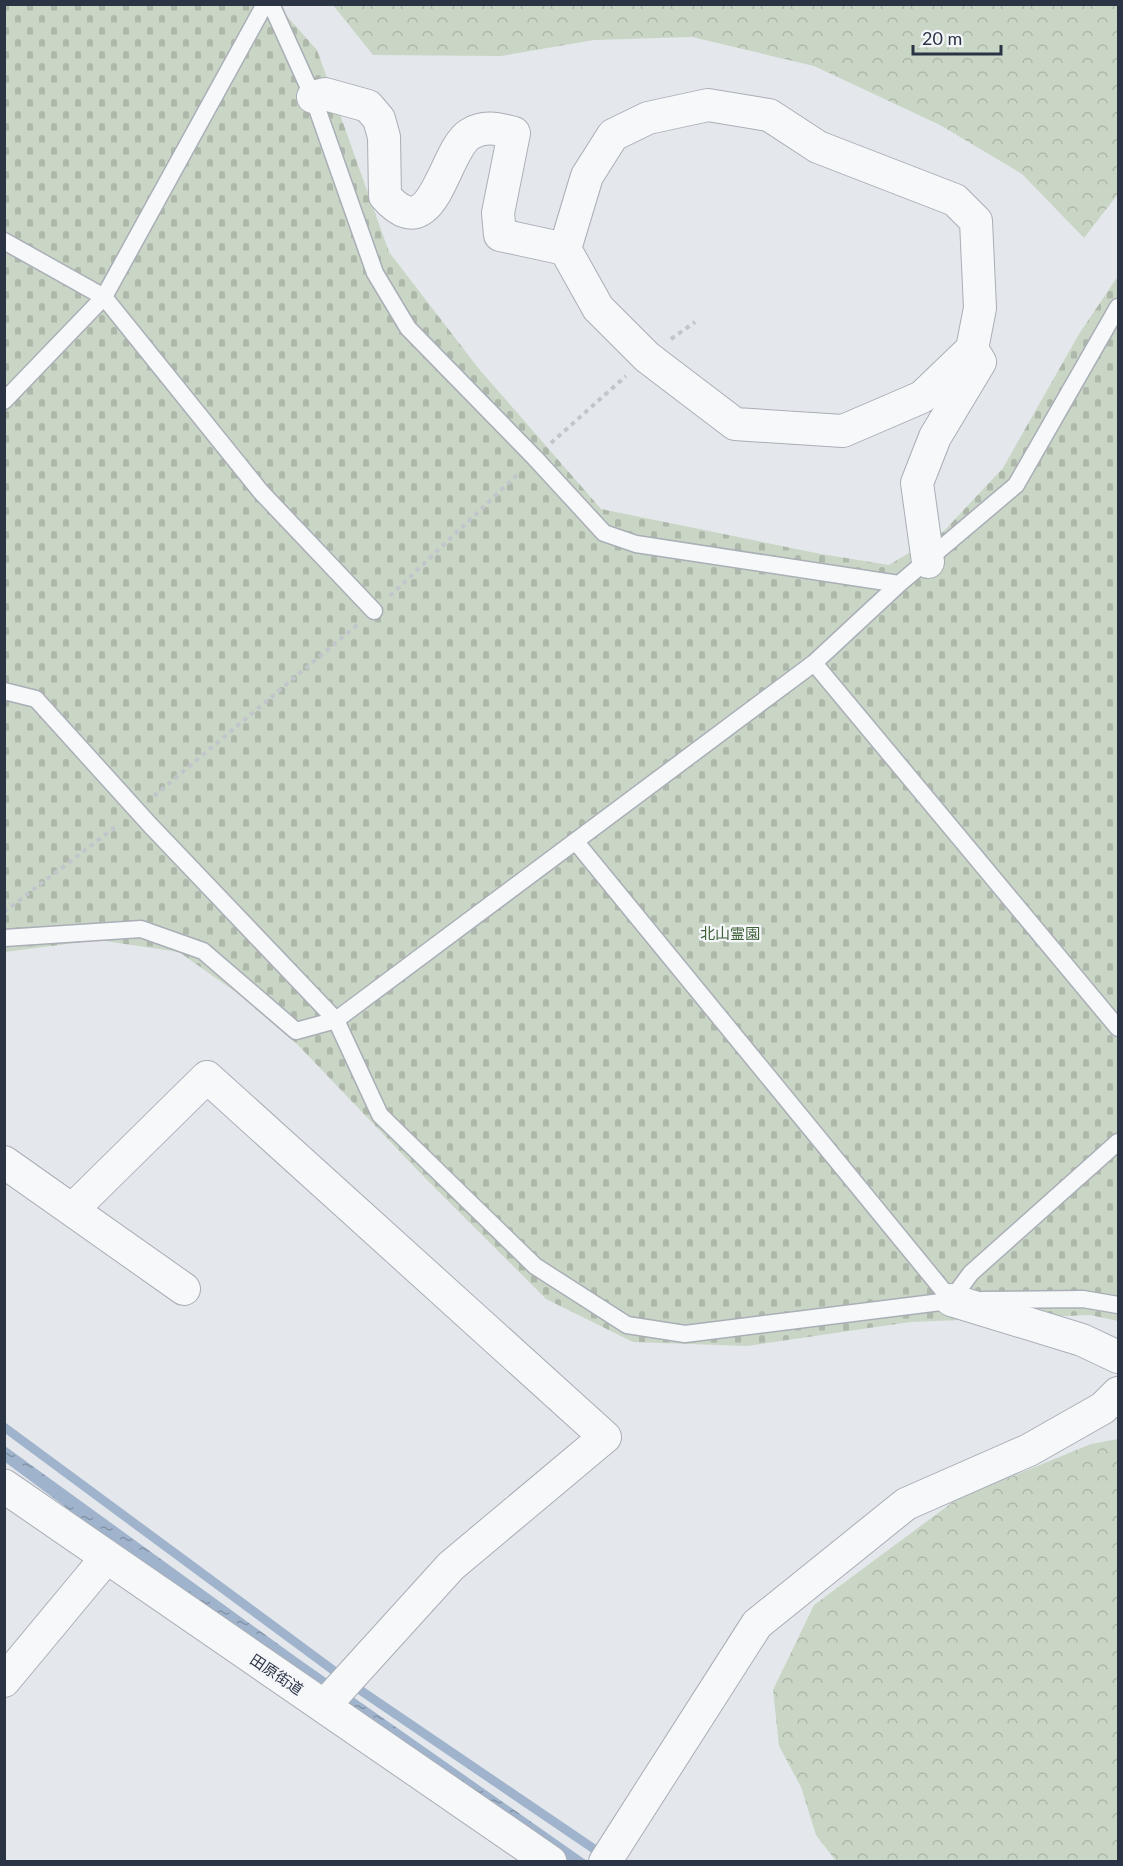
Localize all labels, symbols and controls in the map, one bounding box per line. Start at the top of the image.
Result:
scale bar [913,18,1002,56]
text: 20 m [922,27,962,49]
park label: 北山霊園 [700,924,760,942]
street label: 田原街道 [247,1650,307,1698]

